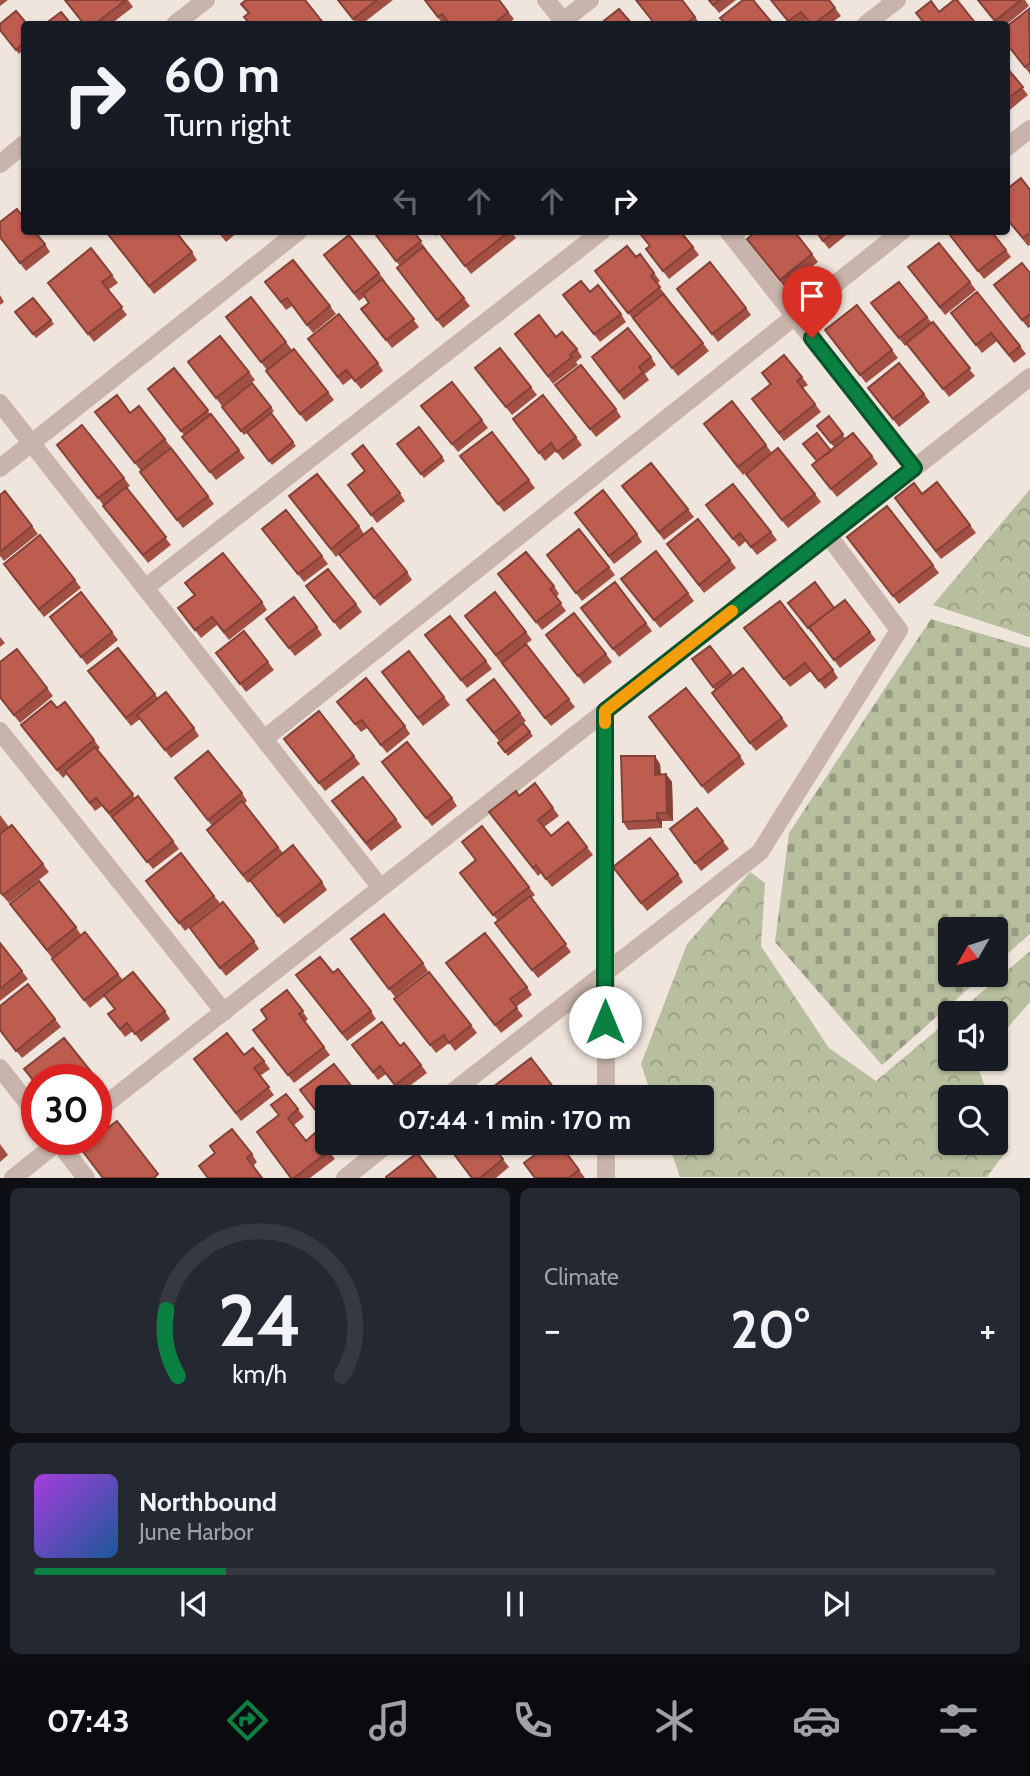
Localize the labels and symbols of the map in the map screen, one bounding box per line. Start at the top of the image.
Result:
pin [782,266,842,338]
north arrow [938,917,1008,987]
position arrow [568,985,642,1059]
speed limit sign: 30 [21,1064,112,1155]

